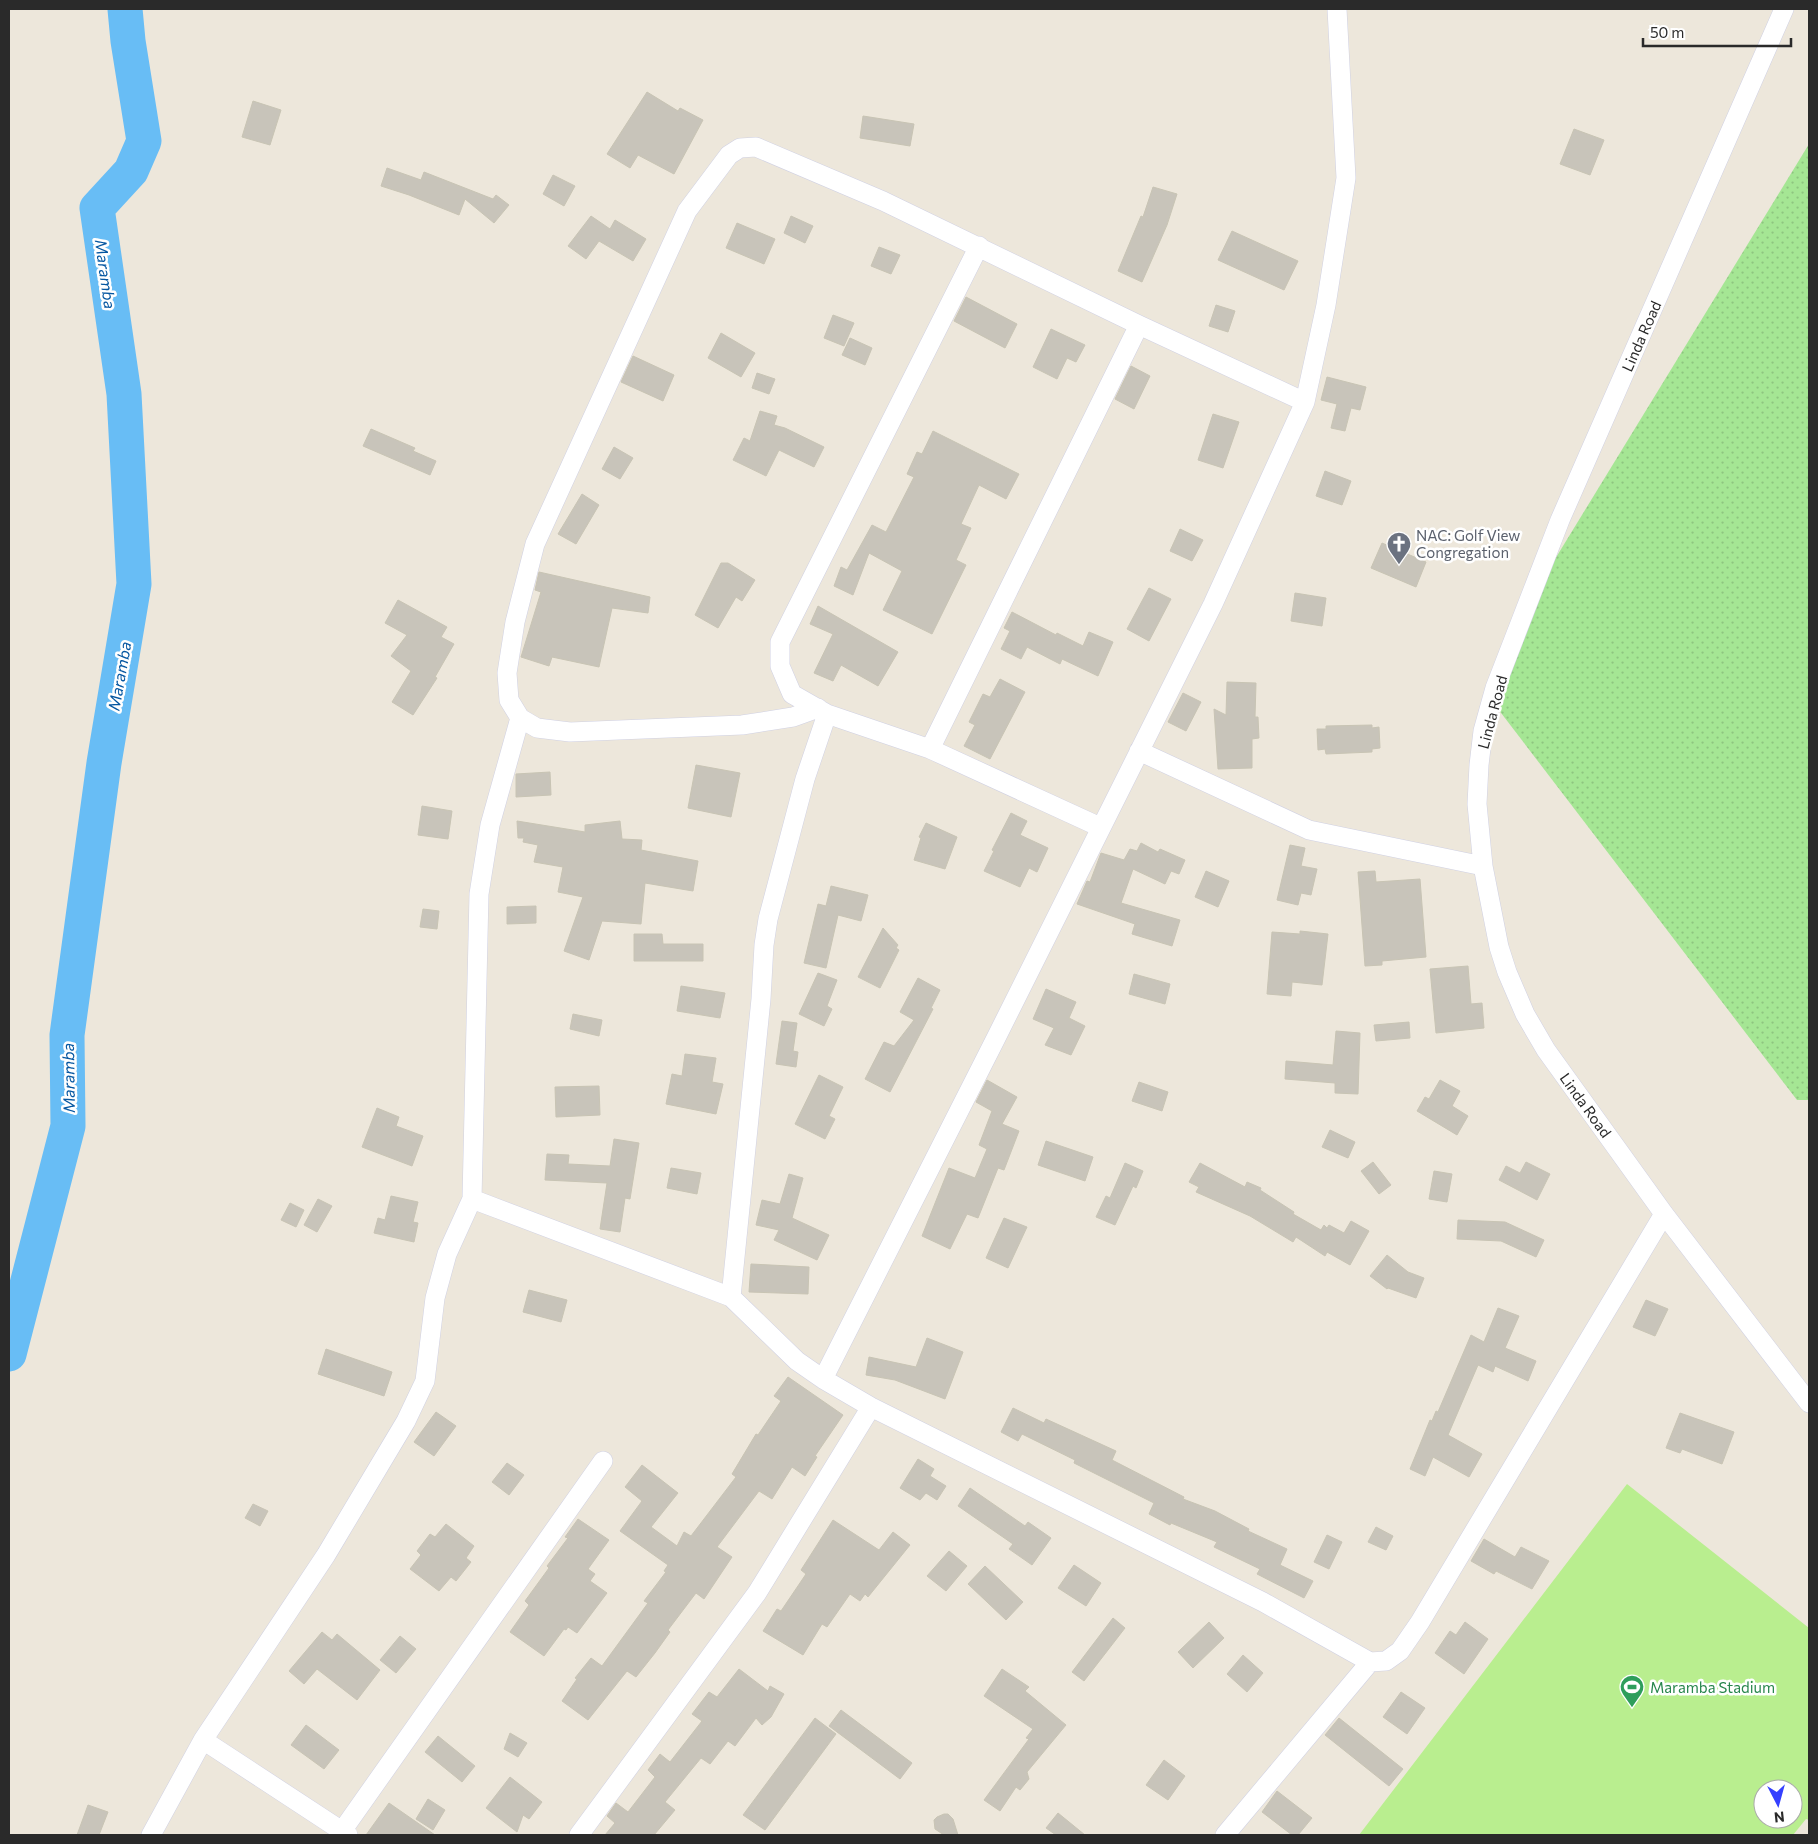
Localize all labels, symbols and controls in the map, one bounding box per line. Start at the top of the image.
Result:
scale bar [1643,15,1790,47]
text: 50 m [1650,23,1684,41]
water label: Maramba [92,238,120,310]
street label: Linda Road [1617,298,1665,374]
place label: NAC: Golf View Congregation [1416,526,1520,561]
church icon: NAC: Golf View Congregation [1386,531,1412,565]
water label: Maramba [104,640,134,712]
street label: Linda Road [1474,673,1510,751]
water label: Maramba [58,1043,78,1113]
street label: Linda Road [1557,1069,1615,1141]
sports icon: Maramba Stadium [1619,1674,1645,1708]
place label: Maramba Stadium [1650,1678,1775,1696]
north arrow [1753,1779,1803,1829]
text: N [1773,1808,1786,1826]

